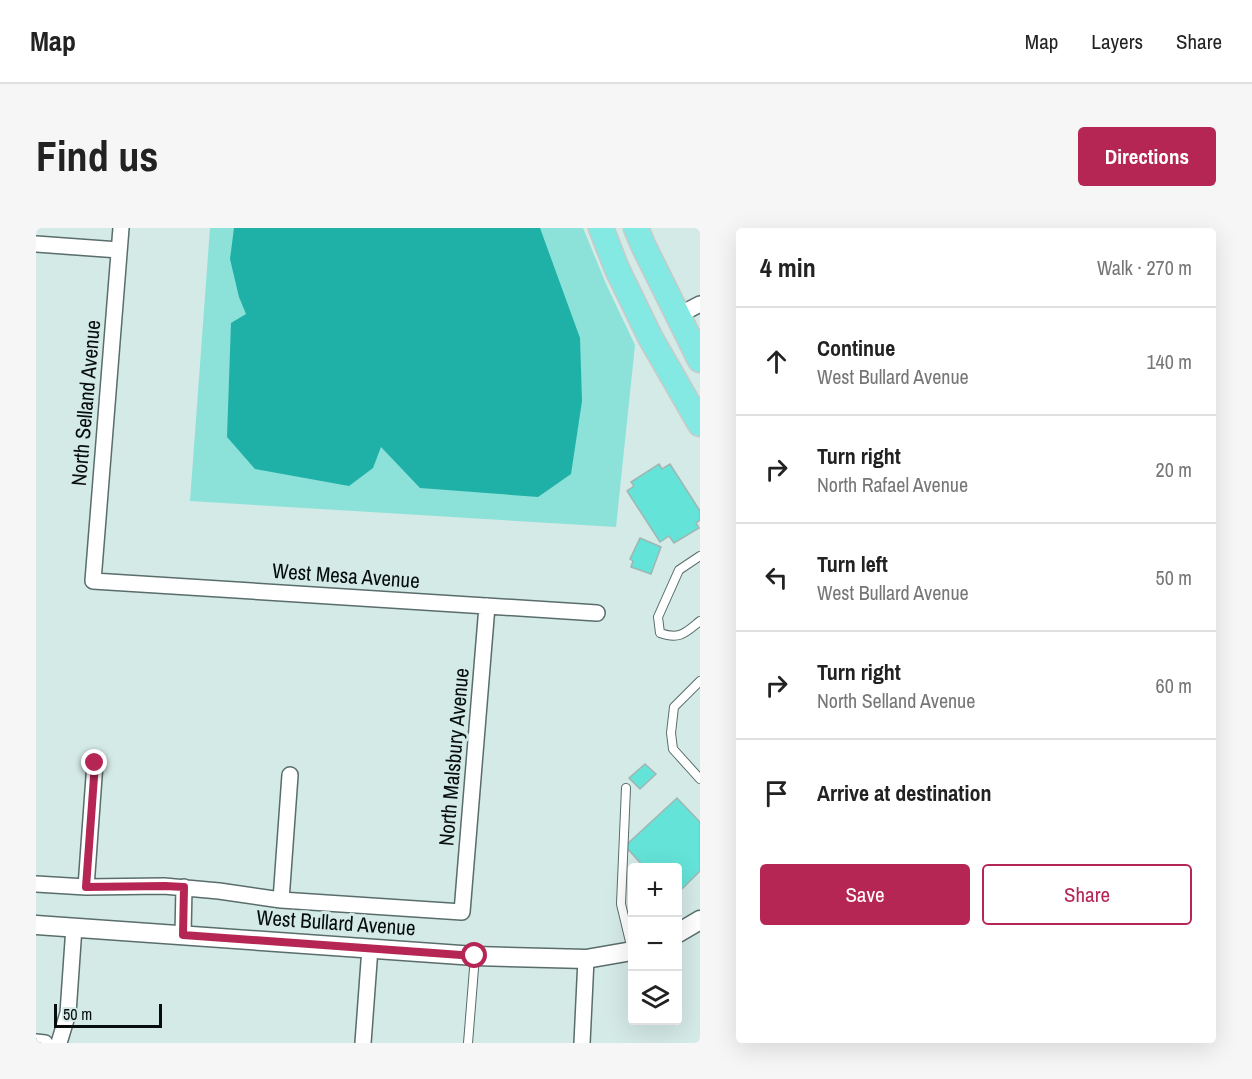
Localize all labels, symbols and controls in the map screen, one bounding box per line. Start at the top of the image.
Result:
text: Map [30,22,76,60]
text: Map [1025,27,1058,56]
text: Layers [1091,27,1143,56]
text: Share [1176,27,1222,56]
button: Directions [1078,127,1216,186]
text: Find us [36,128,158,184]
text: 4 min [760,250,816,285]
text: Walk · 270 m [1097,254,1192,281]
street label: North Selland Avenue [64,319,107,487]
text: Continue [817,333,895,363]
icon: ahead [760,345,793,378]
text: 140 m [1146,348,1192,375]
text: West Bullard Avenue [817,363,969,390]
text: Turn right [817,441,901,471]
icon: right [760,453,793,486]
text: 20 m [1156,456,1192,483]
text: North Rafael Avenue [817,471,968,498]
text: Turn left [817,549,888,579]
street label: West Mesa Avenue [271,556,421,595]
icon: left [760,561,793,594]
text: 50 m [1156,564,1192,591]
text: West Bullard Avenue [817,579,969,606]
text: Turn right [817,657,901,687]
street label: North Malsbury Avenue [431,667,476,847]
icon: right [760,669,793,702]
text: 60 m [1156,672,1192,699]
text: North Selland Avenue [817,687,975,714]
route end [81,749,107,775]
icon: arrive [760,777,793,810]
text: Arrive at destination [817,778,991,808]
map controls [628,863,682,1025]
button: + [628,863,682,917]
button: Save [760,864,970,925]
button: Share [982,864,1192,925]
street label: West Bullard Avenue [256,902,416,943]
button: − [628,917,682,971]
route start [461,942,487,968]
button: layers [628,971,682,1025]
scale bar [54,1001,162,1028]
text: 50 m [63,1003,92,1025]

